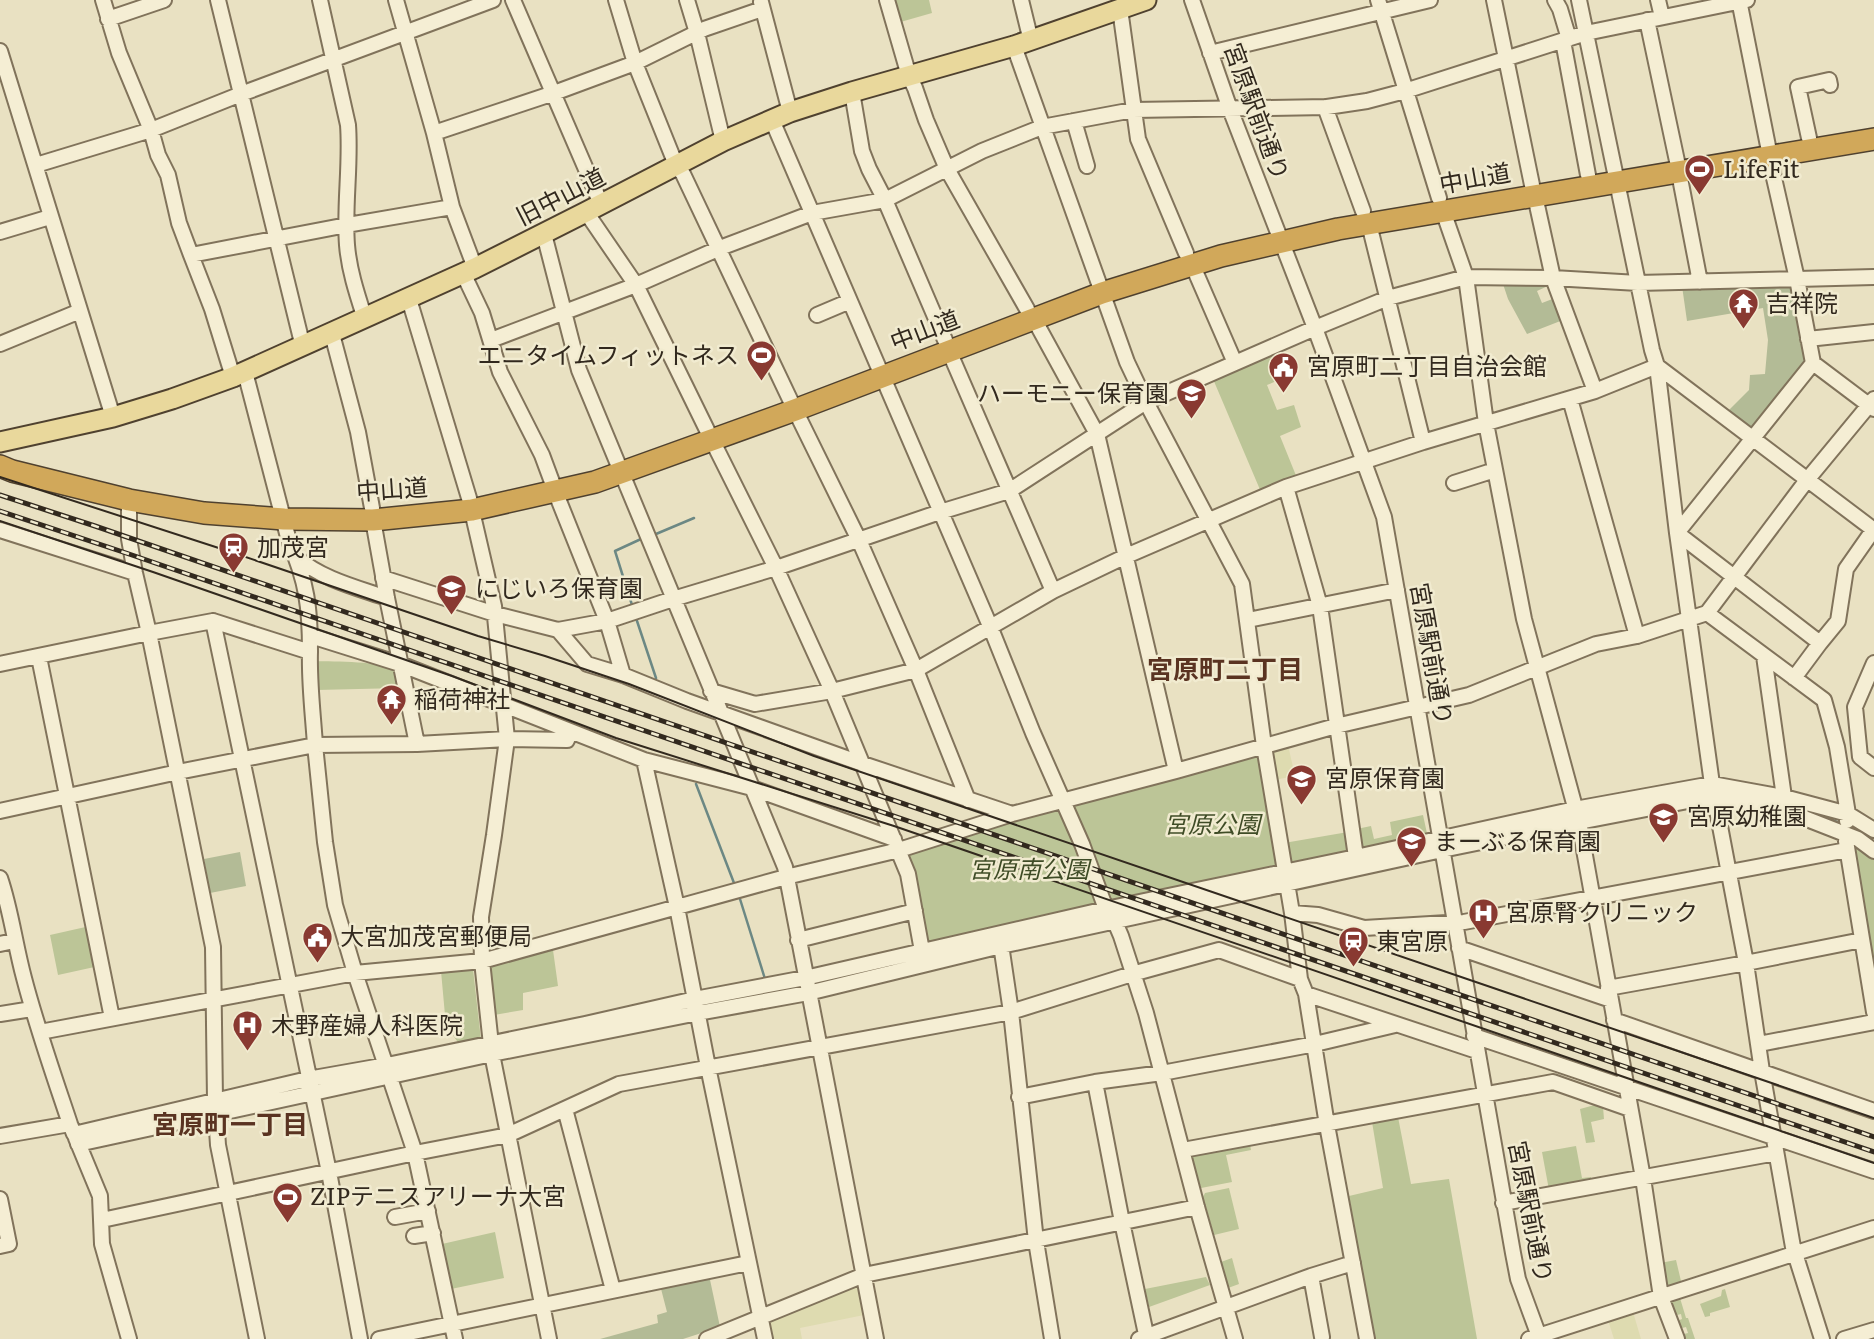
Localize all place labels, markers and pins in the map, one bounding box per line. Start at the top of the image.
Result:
place label: LifeFit [1723,150,1800,185]
sports icon: LifeFit [1683,153,1717,197]
place label: 吉祥院 [1766,284,1838,319]
temple icon: 吉祥院 [1726,287,1760,331]
place label: エニタイムフィットネス [477,336,739,371]
sports icon: エニタイムフィットネス [745,339,779,383]
place label: 宮原町二丁目自治会館 [1307,347,1547,382]
public building icon: 宮原町二丁目自治会館 [1267,350,1301,394]
place label: ハーモニー保育園 [977,374,1169,409]
school or university icon: ハーモニー保育園 [1175,377,1209,421]
place label: 加茂宮 [257,528,329,563]
station icon: 加茂宮 [217,531,251,575]
place label: にじいろ保育園 [475,569,643,604]
school or university icon: にじいろ保育園 [435,572,469,616]
place label: 稲荷神社 [414,680,510,715]
temple icon: 稲荷神社 [374,683,408,727]
place label: 宮原保育園 [1325,759,1445,794]
school or university icon: 宮原保育園 [1285,762,1319,806]
place label: 宮原幼稚園 [1687,797,1807,832]
school or university icon: 宮原幼稚園 [1647,800,1681,844]
place label: まーぶる保育園 [1434,822,1601,857]
school or university icon: まーぶる保育園 [1394,825,1428,869]
place label: 宮原腎クリニック [1506,893,1698,928]
hospital icon: 宮原腎クリニック [1466,896,1500,940]
place label: 大宮加茂宮郵便局 [340,917,532,952]
public building icon: 大宮加茂宮郵便局 [300,920,334,964]
place label: 東宮原 [1376,922,1448,957]
station icon: 東宮原 [1336,925,1370,969]
place label: 木野産婦人科医院 [271,1006,463,1041]
hospital icon: 木野産婦人科医院 [231,1009,265,1053]
place label: ZIPテニスアリーナ大宮 [310,1177,566,1212]
sports icon: ZIPテニスアリーナ大宮 [270,1180,304,1224]

